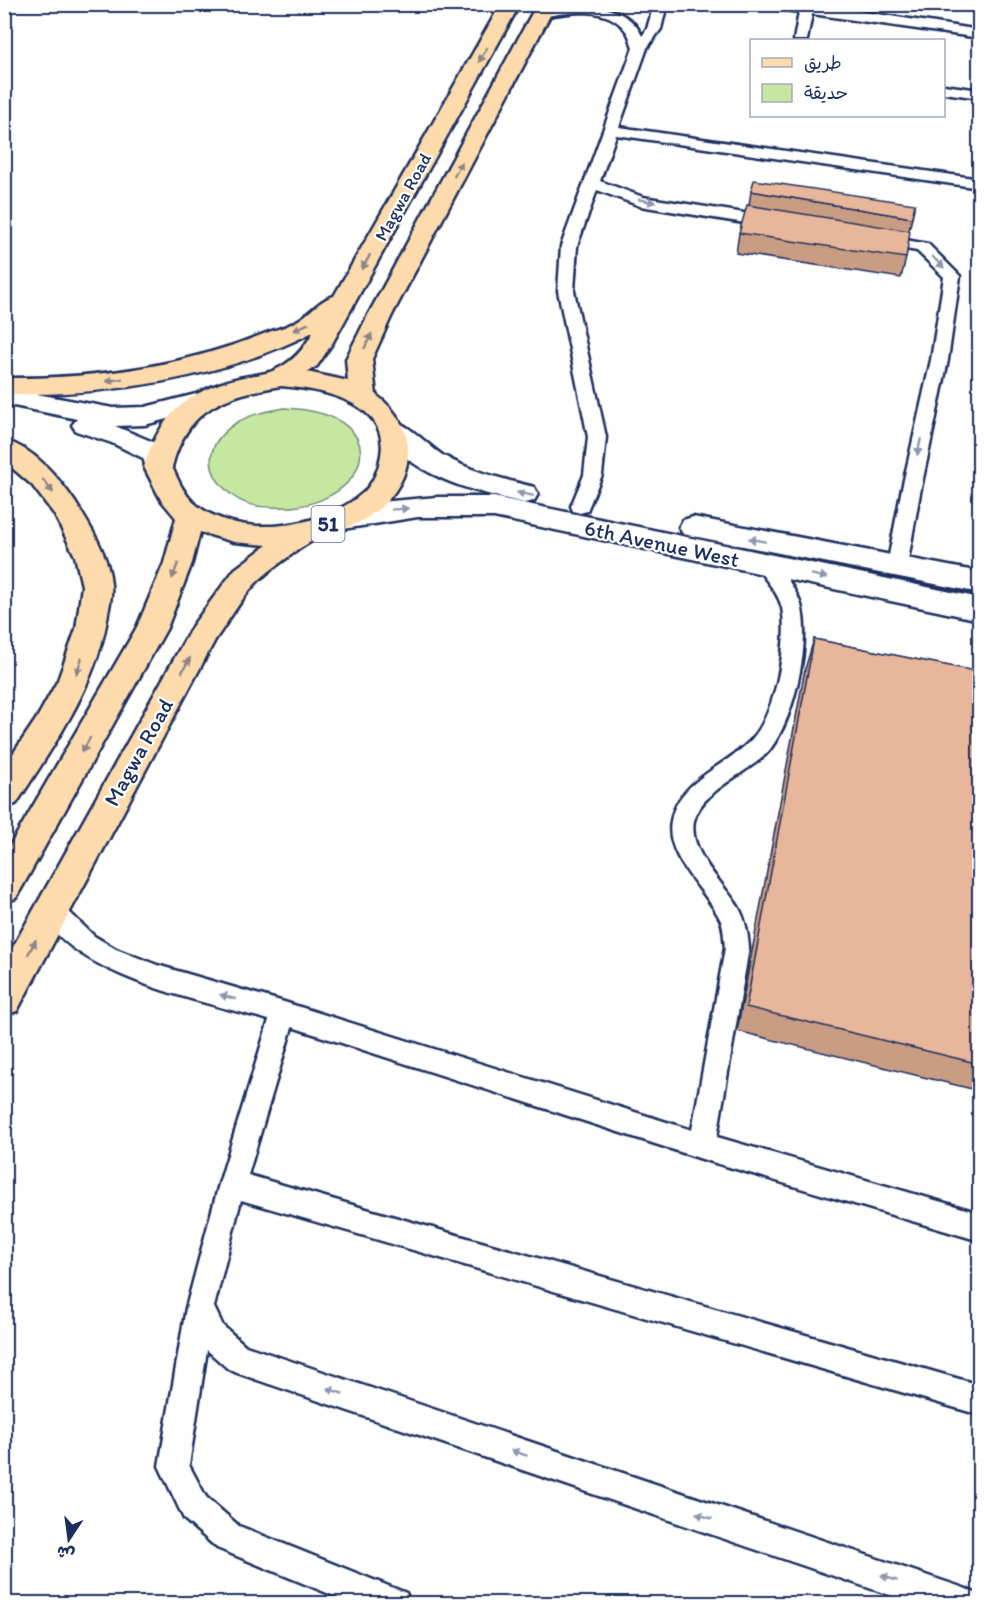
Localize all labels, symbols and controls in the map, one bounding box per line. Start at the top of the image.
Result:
legend [750,39,945,117]
one-way arrow [478,47,488,64]
text: طريق [804,52,842,74]
text: حديقة [804,82,848,104]
street label: Magwa Road [370,149,436,245]
one-way arrow [453,160,463,178]
one-way arrow [638,197,657,206]
one-way arrow [361,254,371,271]
one-way arrow [930,254,944,268]
one-way arrow [293,323,310,332]
one-way arrow [363,333,372,350]
one-way arrow [105,375,124,384]
one-way arrow [914,438,923,457]
one-way arrow [42,479,54,494]
one-way arrow [515,489,534,498]
one-way arrow [391,505,410,514]
road number: 51 [312,506,344,542]
street label: 6th Avenue West [582,514,742,573]
one-way arrow [747,535,766,544]
one-way arrow [169,563,179,581]
one-way arrow [809,572,828,581]
one-way arrow [181,657,191,674]
one-way arrow [73,658,83,676]
street label: Magwa Road [98,694,179,811]
one-way arrow [81,737,91,754]
one-way arrow [27,938,37,955]
one-way arrow [219,992,237,1001]
one-way arrow [326,1386,344,1395]
one-way arrow [510,1448,528,1458]
north arrow [39,1509,99,1569]
one-way arrow [695,1510,713,1520]
text: ش [55,1542,76,1564]
one-way arrow [880,1573,898,1582]

